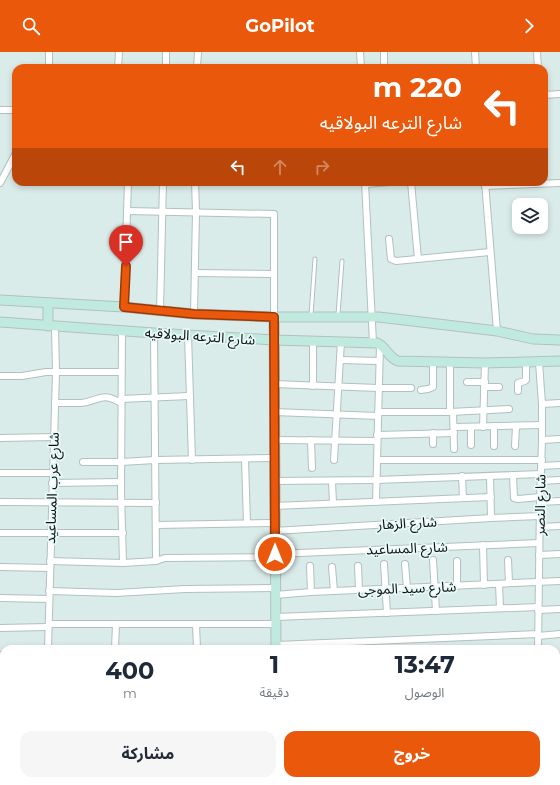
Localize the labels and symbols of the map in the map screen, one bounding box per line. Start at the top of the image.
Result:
pin [109,225,143,266]
street label: شارع الترعه البولاقيه [144,323,256,351]
street label: شارع عرب المساعيد [41,432,65,544]
street label: شارع النصر [530,474,552,537]
street label: شارع الزهار [375,512,438,536]
position arrow [254,533,296,575]
street label: شارع المساعيد [366,538,448,560]
street label: شارع سيد الموجى [357,577,457,601]

